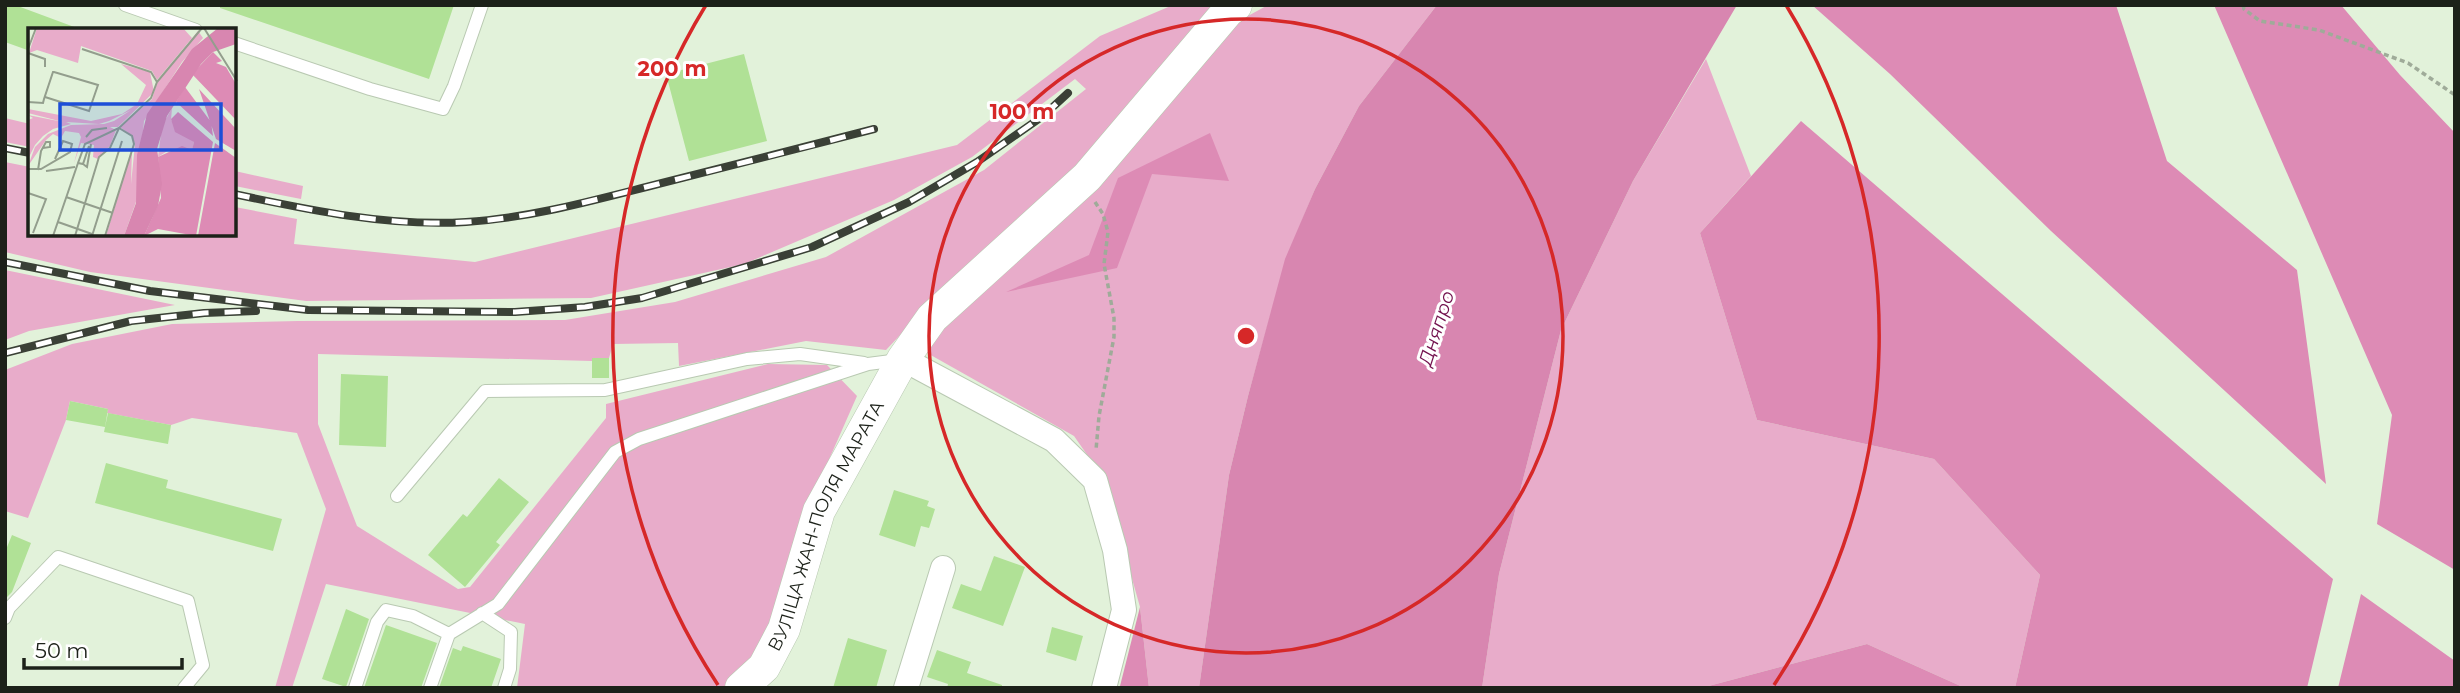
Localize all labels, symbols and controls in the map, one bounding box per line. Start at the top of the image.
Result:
inset map [28,28,236,236]
text: 200 m [638,56,706,81]
text: 100 m [990,99,1054,124]
water label: Дняпро [1413,288,1459,370]
centre of rings [1234,324,1258,348]
street label: ВУЛІЦА ЖАН-ПОЛЯ МАРАТА [763,396,889,655]
scale bar [24,626,182,670]
text: 50 m [35,638,89,663]

